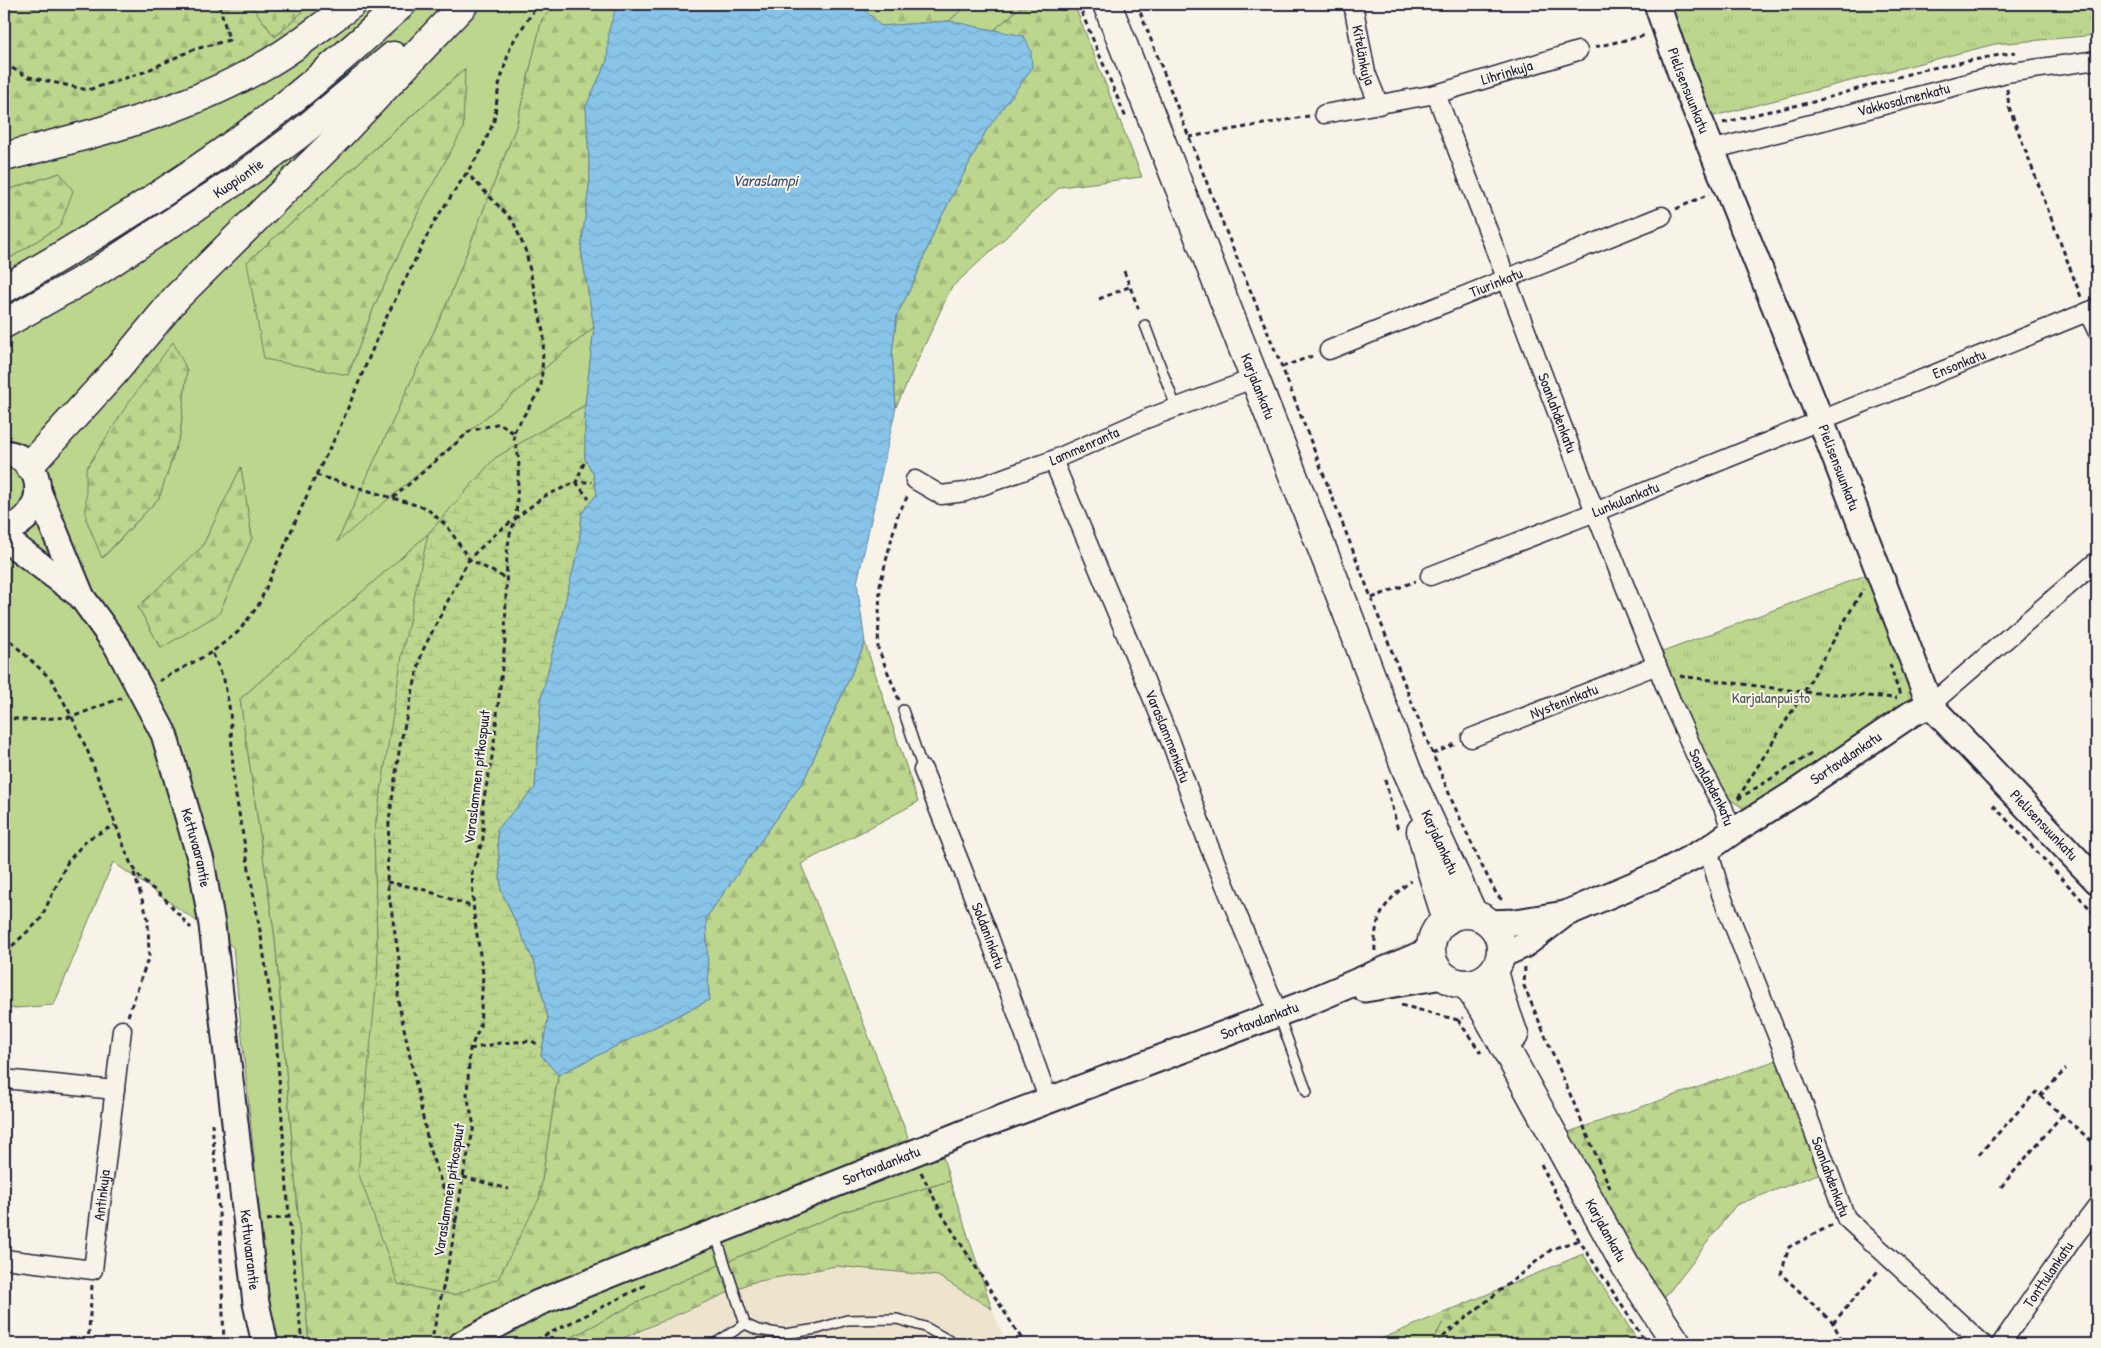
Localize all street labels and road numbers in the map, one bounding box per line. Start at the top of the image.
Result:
street label: Kitelänkuja [1347,23,1381,88]
street label: Pielisensuunkatu [1663,45,1715,136]
street label: Lihrinkuja [1478,54,1535,90]
street label: Vakkosalmenkatu [1855,77,1952,121]
street label: Kuopiontie [209,153,268,203]
street label: Tiurinkatu [1466,262,1526,302]
street label: Ensonkatu [1929,343,1989,384]
street label: Karjalankatu [1236,350,1281,422]
street label: Soanlahdenkatu [1533,370,1582,456]
street label: Lammenranta [1046,421,1122,470]
street label: Pielisensuunkatu [1813,421,1865,513]
street label: Lunkulankatu [1589,476,1662,522]
street label: Nysteninkatu [1527,678,1601,724]
street label: Varaslammenkatu [1140,686,1196,785]
street label: Varaslammen pitkospuut [458,708,495,845]
street label: Sortavalankatu [1806,726,1885,789]
street label: Soanlahdenkatu [1684,745,1740,828]
street label: Pielisensuunkatu [2006,785,2083,865]
street label: Kettuvaarantie [176,806,216,889]
street label: Karjalankatu [1416,806,1464,878]
street label: Soldaninkatu [967,899,1011,971]
street label: Sortavalankatu [1217,996,1301,1045]
street label: Varaslammen pitkospuut [428,1121,470,1258]
street label: Soanlahdenkatu [1806,1134,1856,1219]
street label: Sortavalankatu [839,1140,923,1190]
street label: Antinkuja [88,1168,115,1222]
street label: Karjalankatu [1580,1195,1632,1265]
street label: Kettuvaarantie [235,1208,265,1291]
street label: Tonttulankatu [2018,1237,2078,1312]

